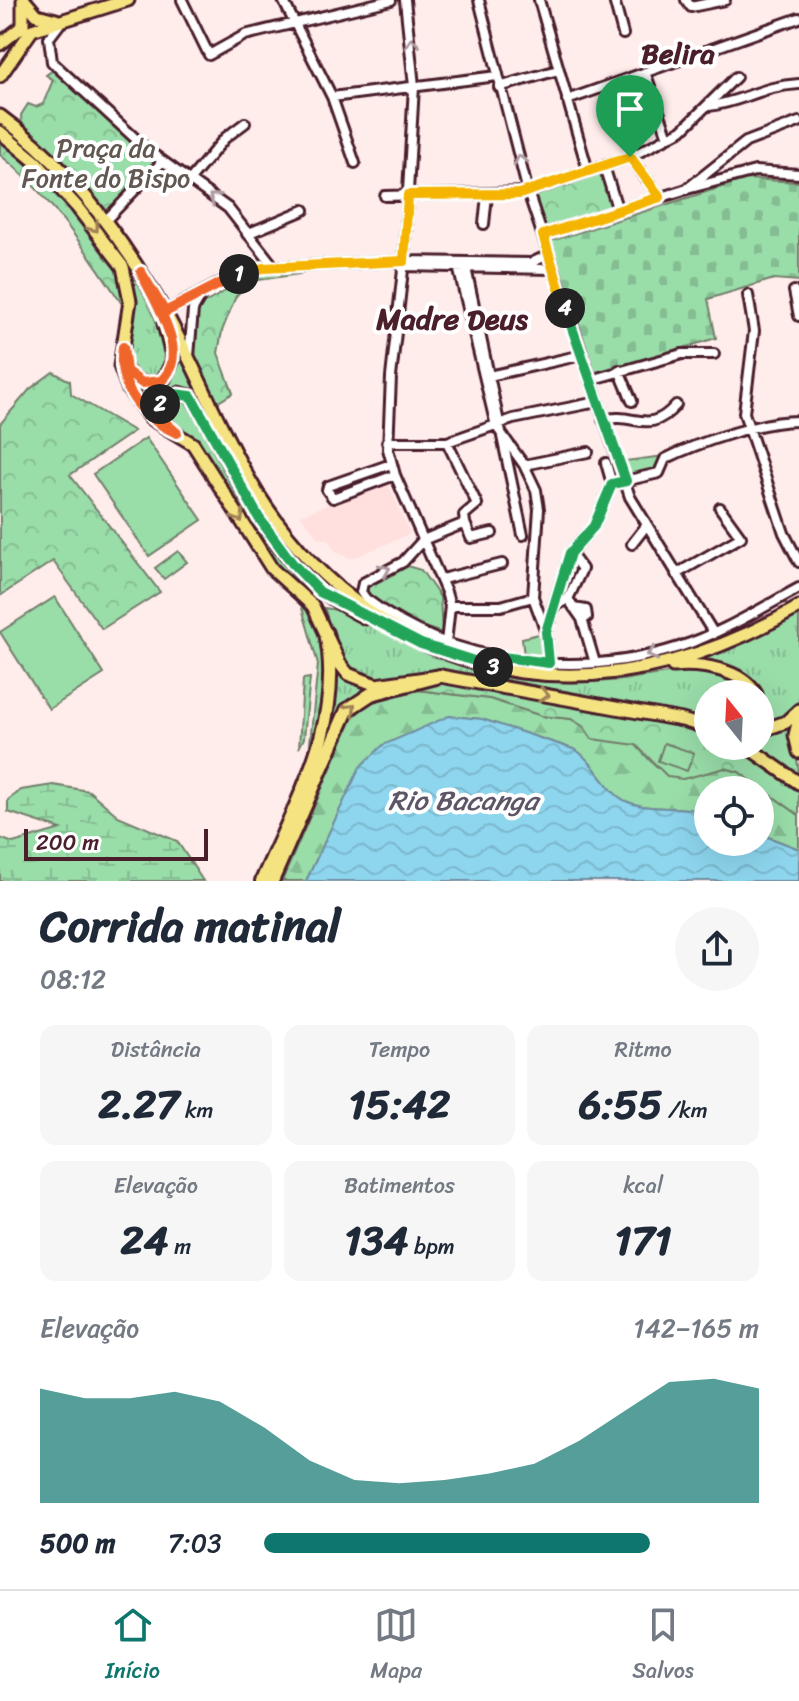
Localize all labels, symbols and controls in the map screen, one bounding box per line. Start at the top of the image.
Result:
district label: Belira [641,29,716,78]
one-way arrow [404,36,421,49]
pin [596,75,664,157]
icon: arrive [608,87,652,131]
park label: Praça da Fonte do Bispo [22,125,190,201]
one-way arrow [512,154,529,168]
one-way arrow [209,193,223,208]
one-way arrow [84,218,98,233]
pin: 1 [219,254,259,294]
text: 1 [234,254,244,293]
pin: 4 [545,288,585,328]
text: 4 [558,288,572,327]
district label: Madre Deus [375,292,529,346]
pin: 2 [140,384,180,424]
text: 2 [154,384,166,423]
one-way arrow [229,508,245,523]
one-way arrow [376,564,391,580]
one-way arrow [646,645,659,662]
pin: 3 [473,647,513,687]
text: 3 [487,647,499,686]
north arrow [694,680,774,760]
map controls [694,680,774,856]
one-way arrow [537,685,551,702]
one-way arrow [341,704,356,719]
water label: Rio Bacanga [388,776,542,825]
button: locate [694,776,774,856]
text: 200 m [36,823,99,862]
scale bar [24,825,208,861]
text: Corrida matinal [40,887,341,965]
button: share [675,907,759,991]
text: 08:12 [40,956,106,1002]
text: Distância [111,1030,201,1069]
text: Tempo [369,1030,430,1069]
text: Ritmo [615,1030,672,1069]
text: 2.27 [98,1069,179,1140]
text: 15:42 [349,1069,450,1140]
text: 6:55 [579,1069,662,1140]
text: km [179,1091,214,1130]
text: /km [662,1091,708,1130]
text: Elevação [114,1166,198,1205]
text: Batimentos [344,1166,455,1205]
text: kcal [623,1166,663,1205]
text: 24 [120,1205,169,1276]
text: 134 [344,1205,408,1276]
text: 171 [615,1205,672,1276]
text: m [169,1227,191,1266]
text: bpm [408,1227,455,1266]
text: Elevação [40,1305,139,1351]
text: 142–165 m [633,1305,759,1351]
text: 500 m [40,1520,115,1566]
text: 7:03 [168,1520,221,1566]
tab: Início [105,1603,160,1690]
tab: Mapa [370,1603,422,1690]
tab: Salvos [632,1603,694,1690]

